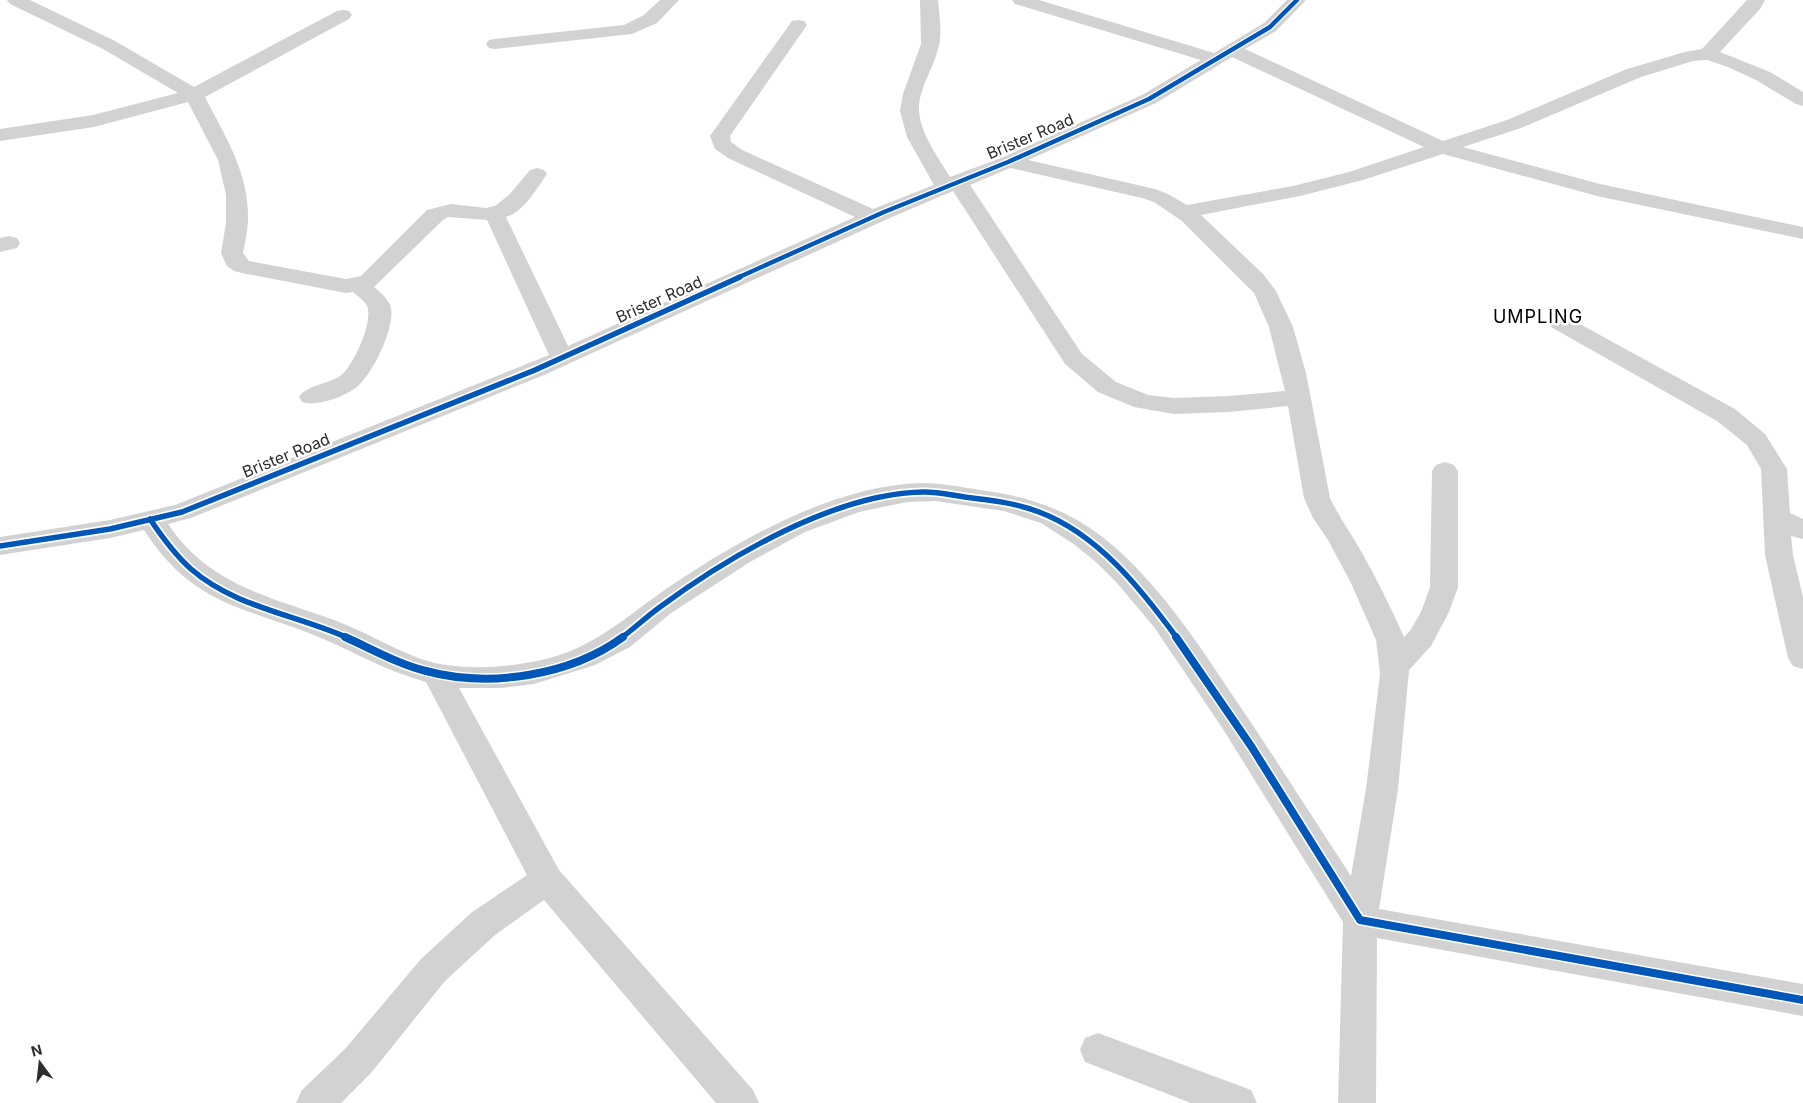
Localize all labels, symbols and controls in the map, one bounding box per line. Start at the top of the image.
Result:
street label: Brister Road [983,109,1077,163]
street label: Brister Road [613,271,705,327]
district label: UMPLING [1493,306,1583,327]
street label: Brister Road [239,428,333,482]
north arrow [15,1038,65,1088]
text: N [29,1040,44,1060]

